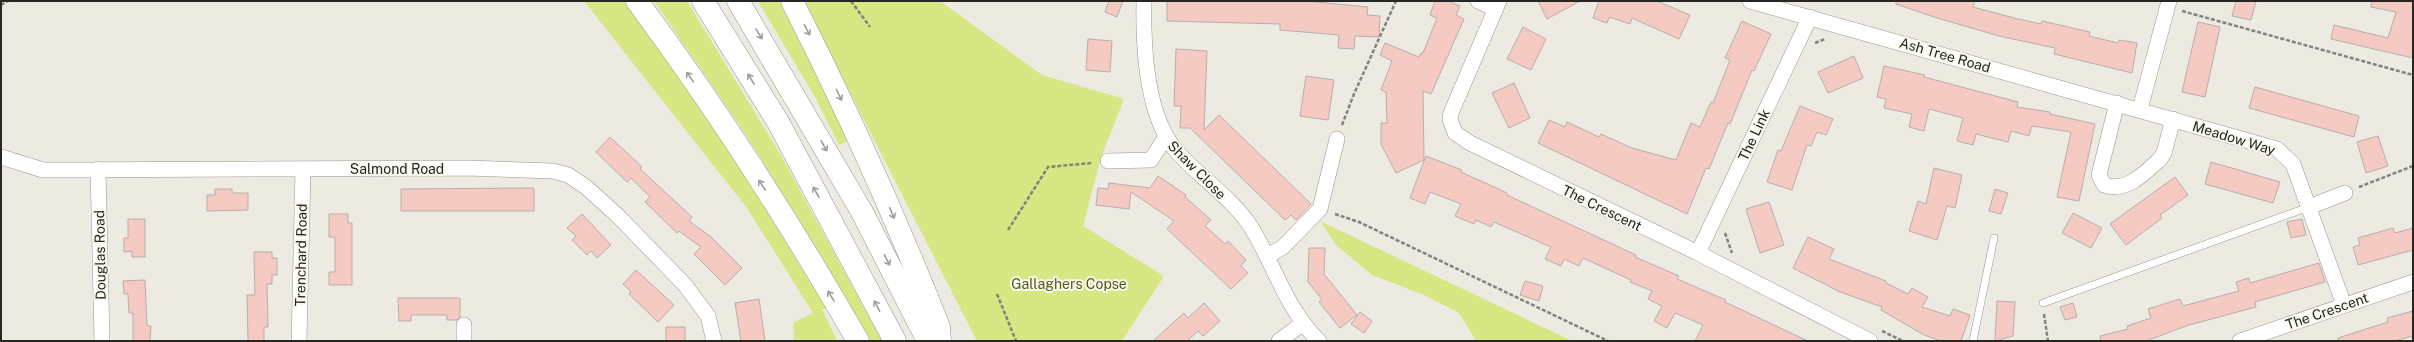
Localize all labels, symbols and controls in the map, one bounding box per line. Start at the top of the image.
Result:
one-way arrow [804,24,811,36]
one-way arrow [755,28,763,40]
street label: Ash Tree Road [1898,34,1992,76]
one-way arrow [686,72,694,83]
one-way arrow [747,74,755,85]
one-way arrow [835,89,843,101]
street label: The Link [1735,106,1773,163]
street label: Meadow Way [2191,118,2278,158]
street label: Shaw Close [1165,138,1229,202]
one-way arrow [821,140,829,152]
street label: Salmond Road [350,161,444,177]
one-way arrow [758,180,766,191]
street label: The Crescent [1560,182,1644,234]
one-way arrow [811,186,819,198]
street label: Trenchard Road [292,203,310,307]
one-way arrow [889,207,896,219]
street label: Douglas Road [91,210,109,300]
one-way arrow [883,254,891,266]
park label: Gallaghers Copse [1011,276,1127,292]
street label: The Crescent [2284,289,2370,333]
one-way arrow [826,290,834,302]
one-way arrow [873,300,880,312]

